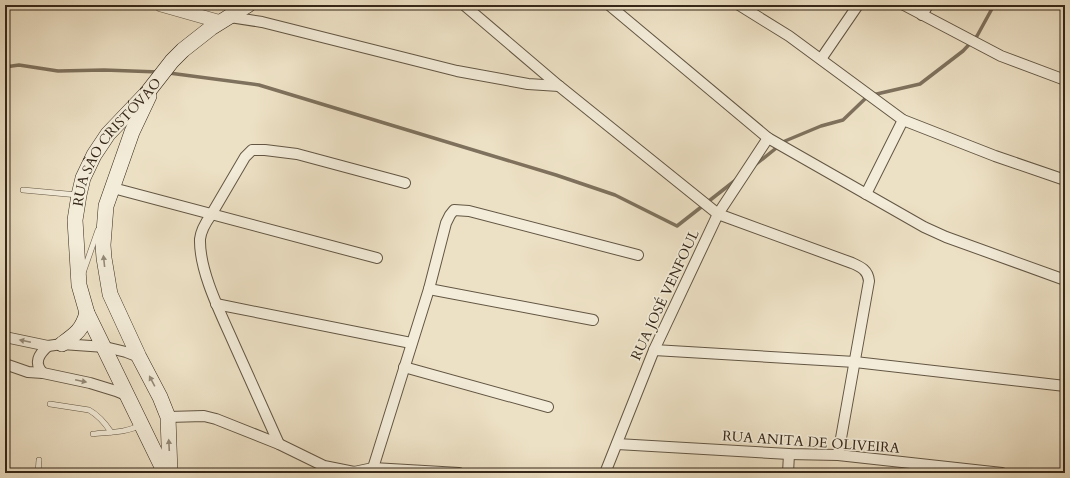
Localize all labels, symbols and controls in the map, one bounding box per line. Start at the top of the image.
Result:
street label: RUA SÃO CRISTÓVÃO [68,73,165,208]
street label: RUA JOSÉ VENFOUL [626,226,704,363]
one-way arrow [101,255,107,267]
one-way arrow [19,338,31,344]
one-way arrow [149,375,155,387]
one-way arrow [75,378,87,384]
street label: RUA ANITA DE OLIVEIRA [722,426,900,458]
one-way arrow [166,438,172,451]

